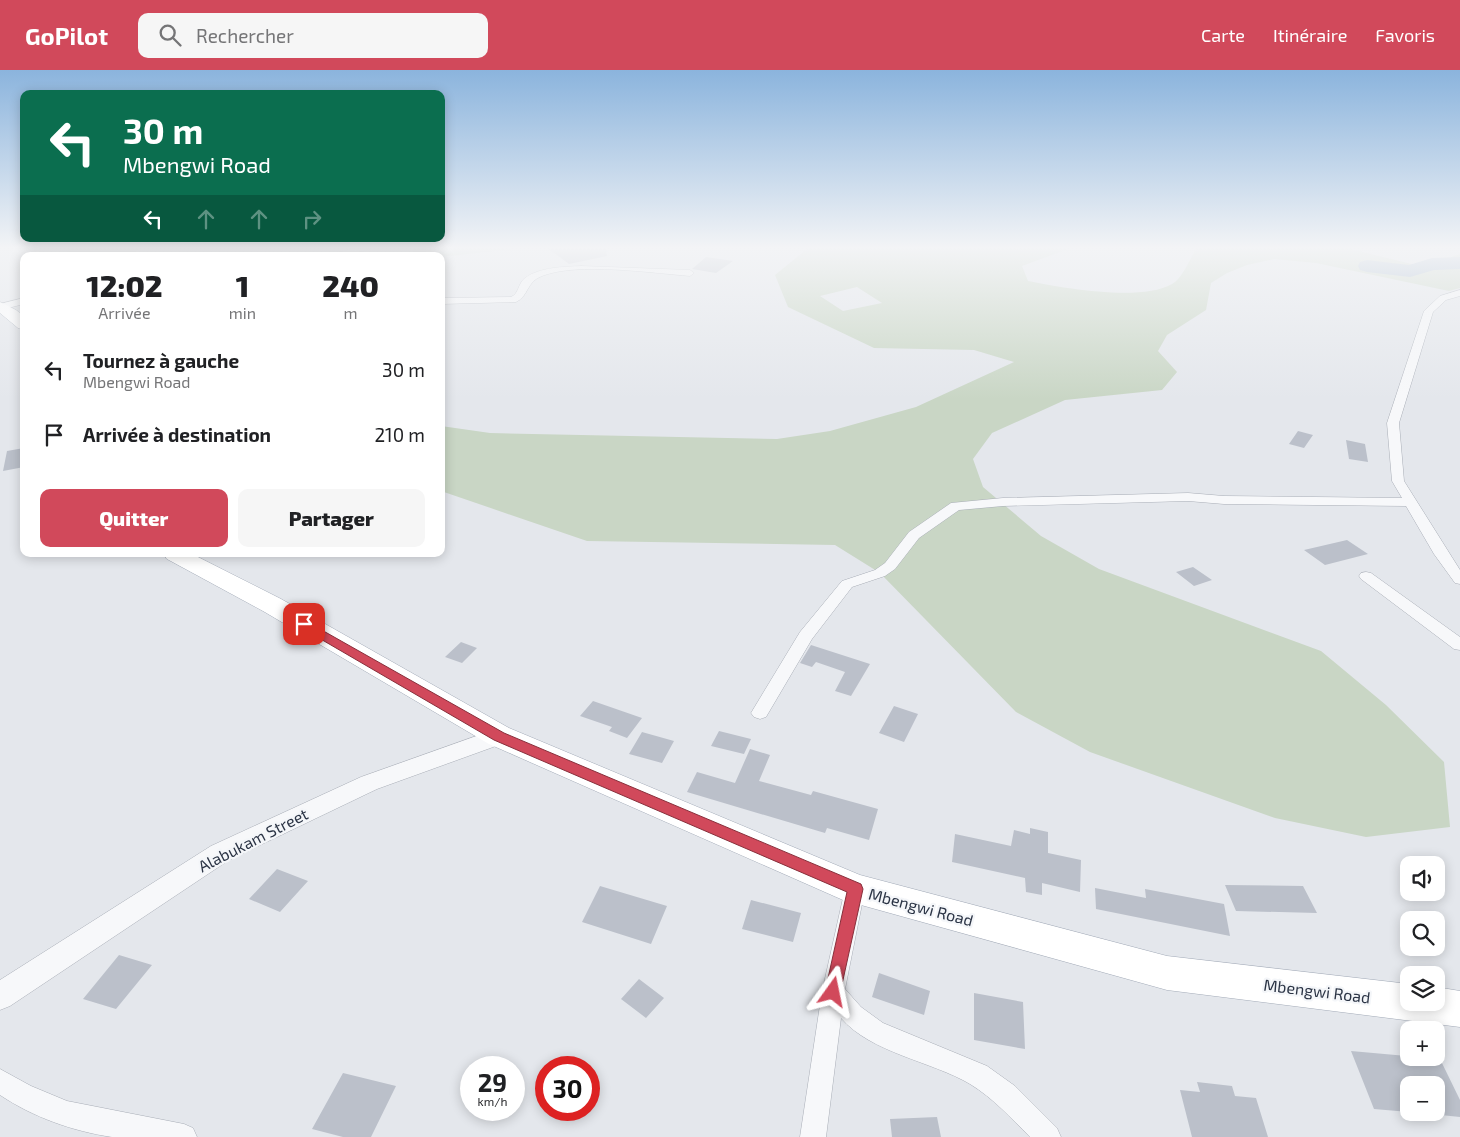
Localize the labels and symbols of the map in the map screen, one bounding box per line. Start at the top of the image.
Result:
pin [283,603,325,645]
street label: Alabukam Street [195,804,311,875]
street label: Mbengwi Road [867,883,976,930]
position arrow [806,965,858,1017]
street label: Mbengwi Road [1263,975,1372,1006]
speed limit sign: 30 [535,1056,600,1121]

